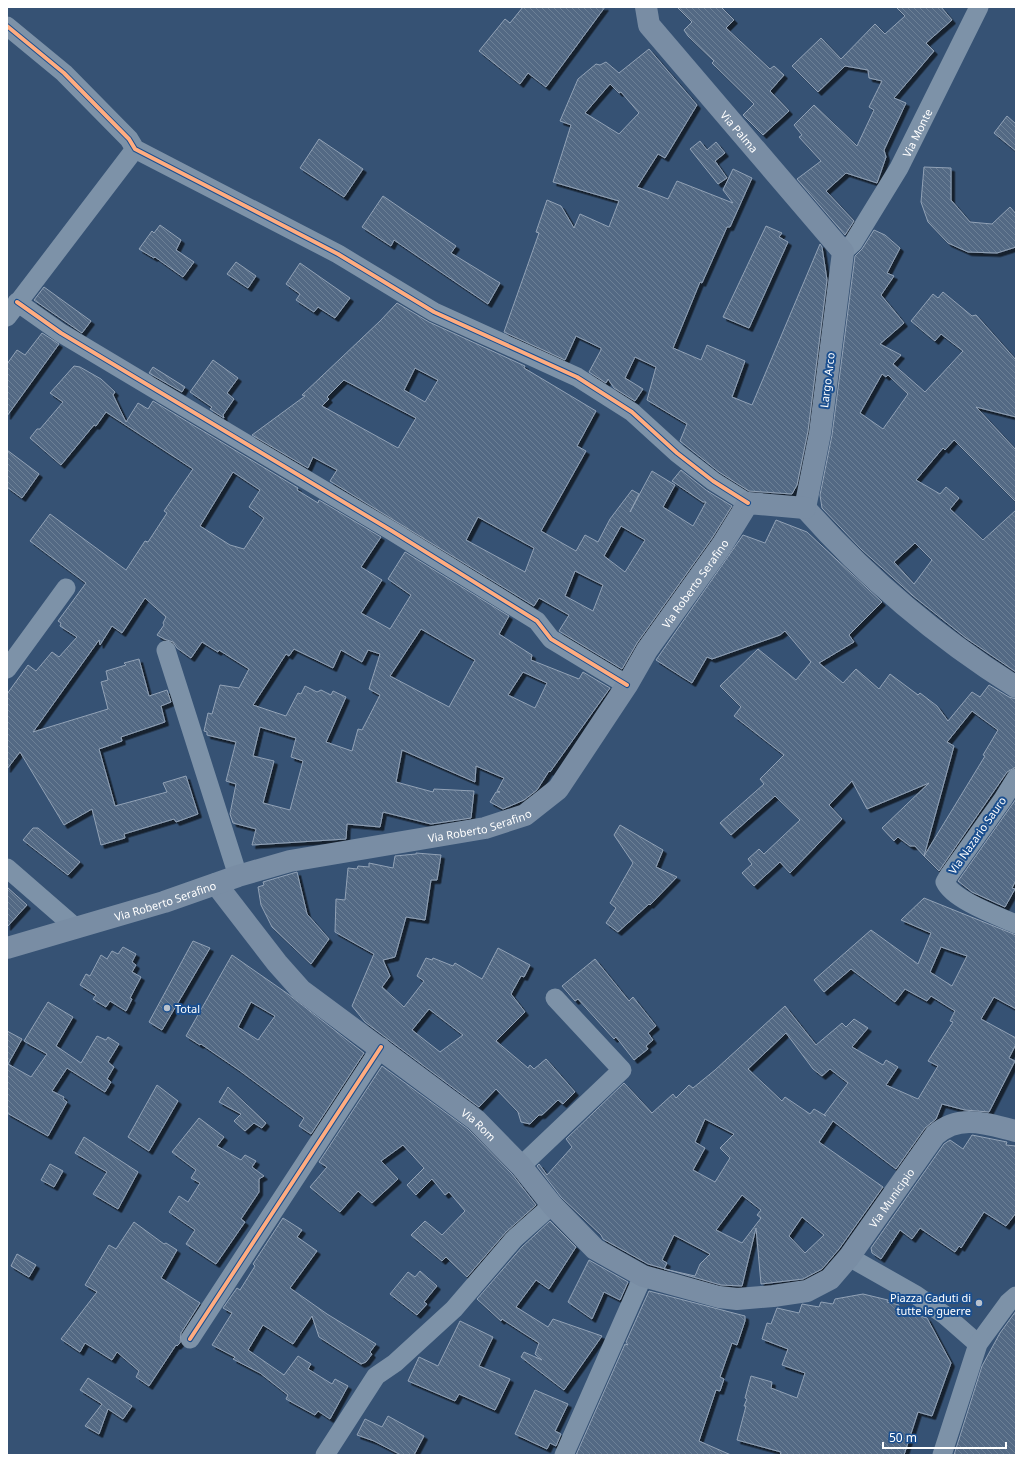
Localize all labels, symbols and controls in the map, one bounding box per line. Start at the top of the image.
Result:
street label: Via Monte [898,106,935,159]
street label: Via Palma [718,107,762,155]
street label: Largo Arco [816,351,838,409]
street label: Via Roberto Serafino [658,536,732,631]
street label: Via Nazario Sauro [945,793,1009,877]
street label: Via Roberto Serafino [427,805,535,845]
street label: Via Roberto Serafino [112,877,218,924]
place label: Total [175,1001,200,1016]
marker: Total [162,1003,172,1013]
street label: Via Rom [459,1104,500,1144]
street label: Via Municipio [865,1165,917,1230]
place label: Piazza Caduti di tutte le guerre [890,1290,971,1318]
marker: Piazza Caduti di tutte le guerre [974,1298,984,1308]
scale bar [883,1424,1006,1450]
text: 50 m [889,1429,917,1446]

